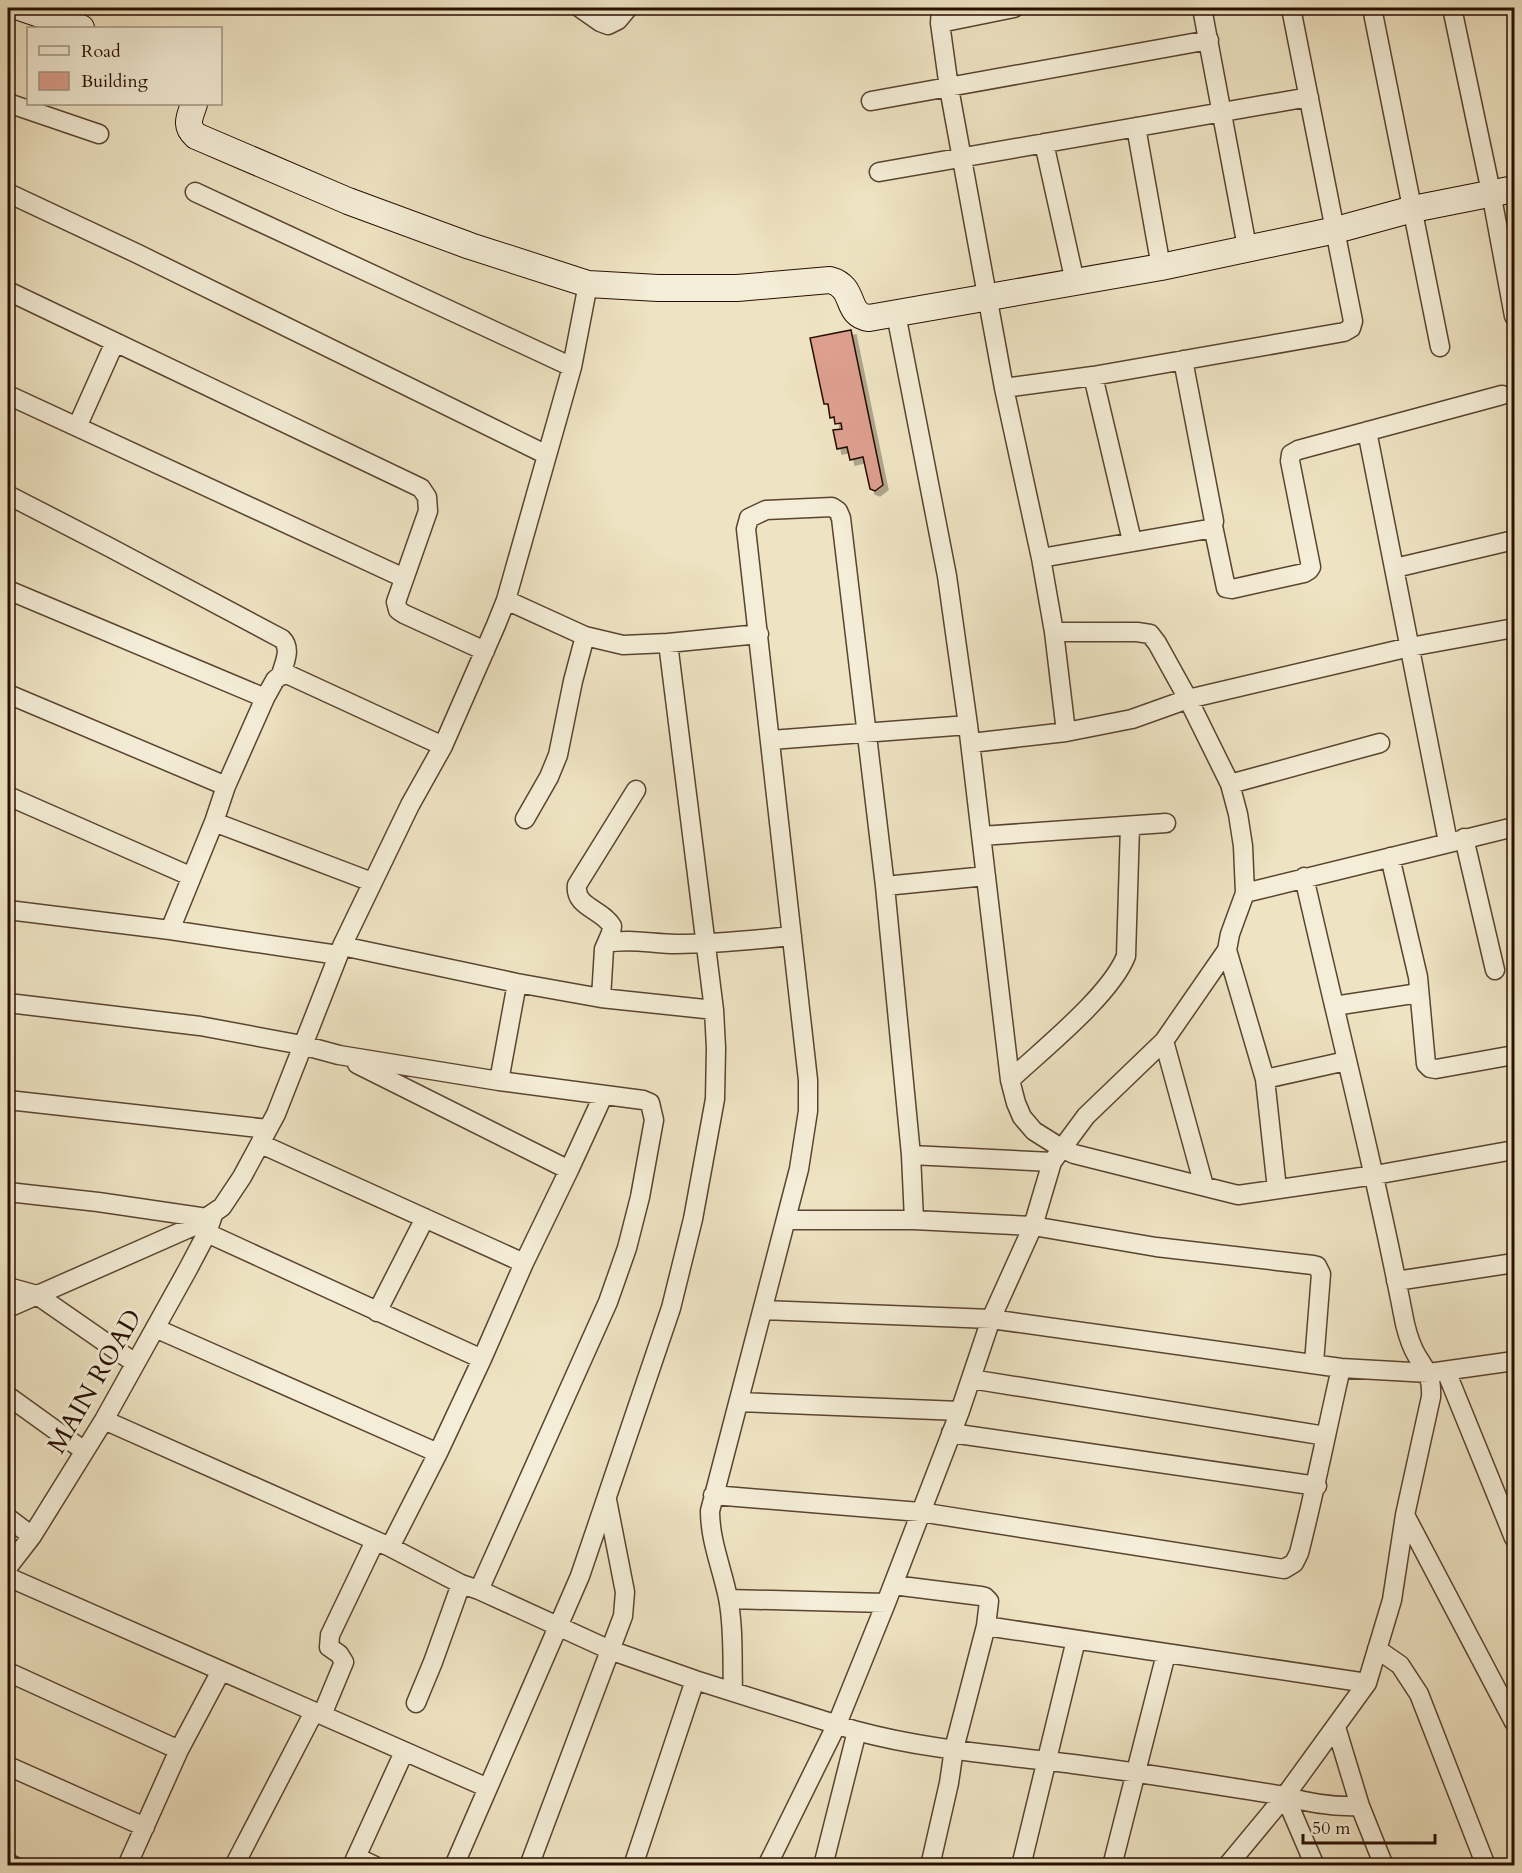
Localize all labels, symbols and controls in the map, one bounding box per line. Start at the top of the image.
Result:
legend [27,27,222,105]
text: Road [81,39,121,64]
text: Building [81,69,149,94]
street label: MAIN ROAD [39,1303,150,1460]
scale bar [1303,1807,1435,1845]
text: 50 m [1312,1816,1351,1841]

